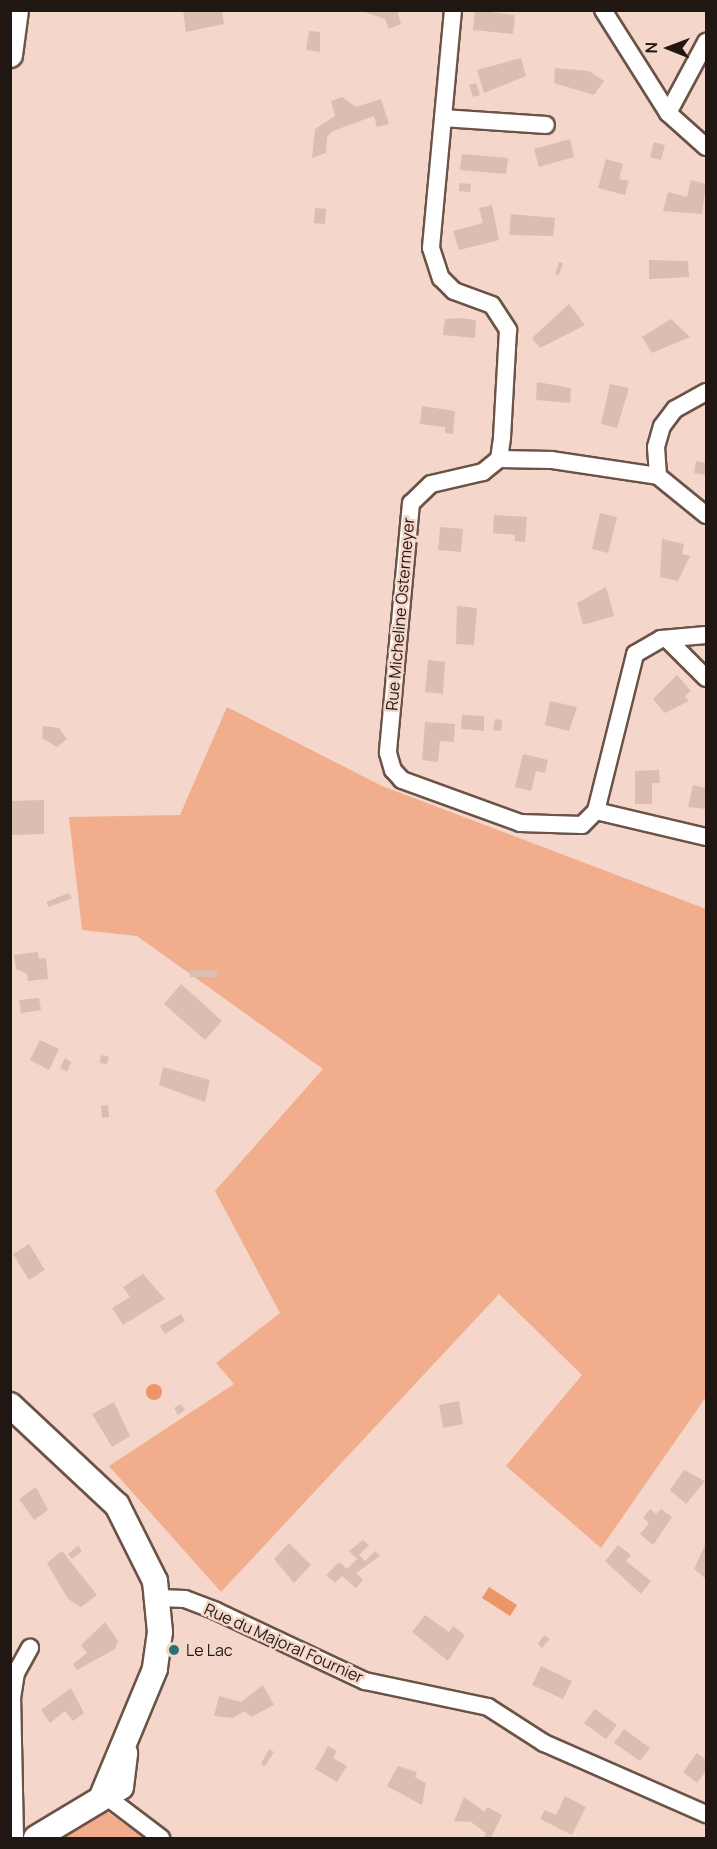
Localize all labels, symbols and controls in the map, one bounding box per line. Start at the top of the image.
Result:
north arrow [639,18,699,78]
text: N [640,42,662,54]
street label: Rue Micheline Ostermeyer [382,517,418,711]
street label: Rue du Majoral Fournier [201,1599,367,1687]
place label: Le Lac [186,1640,233,1660]
marker: Le Lac [167,1643,181,1657]

